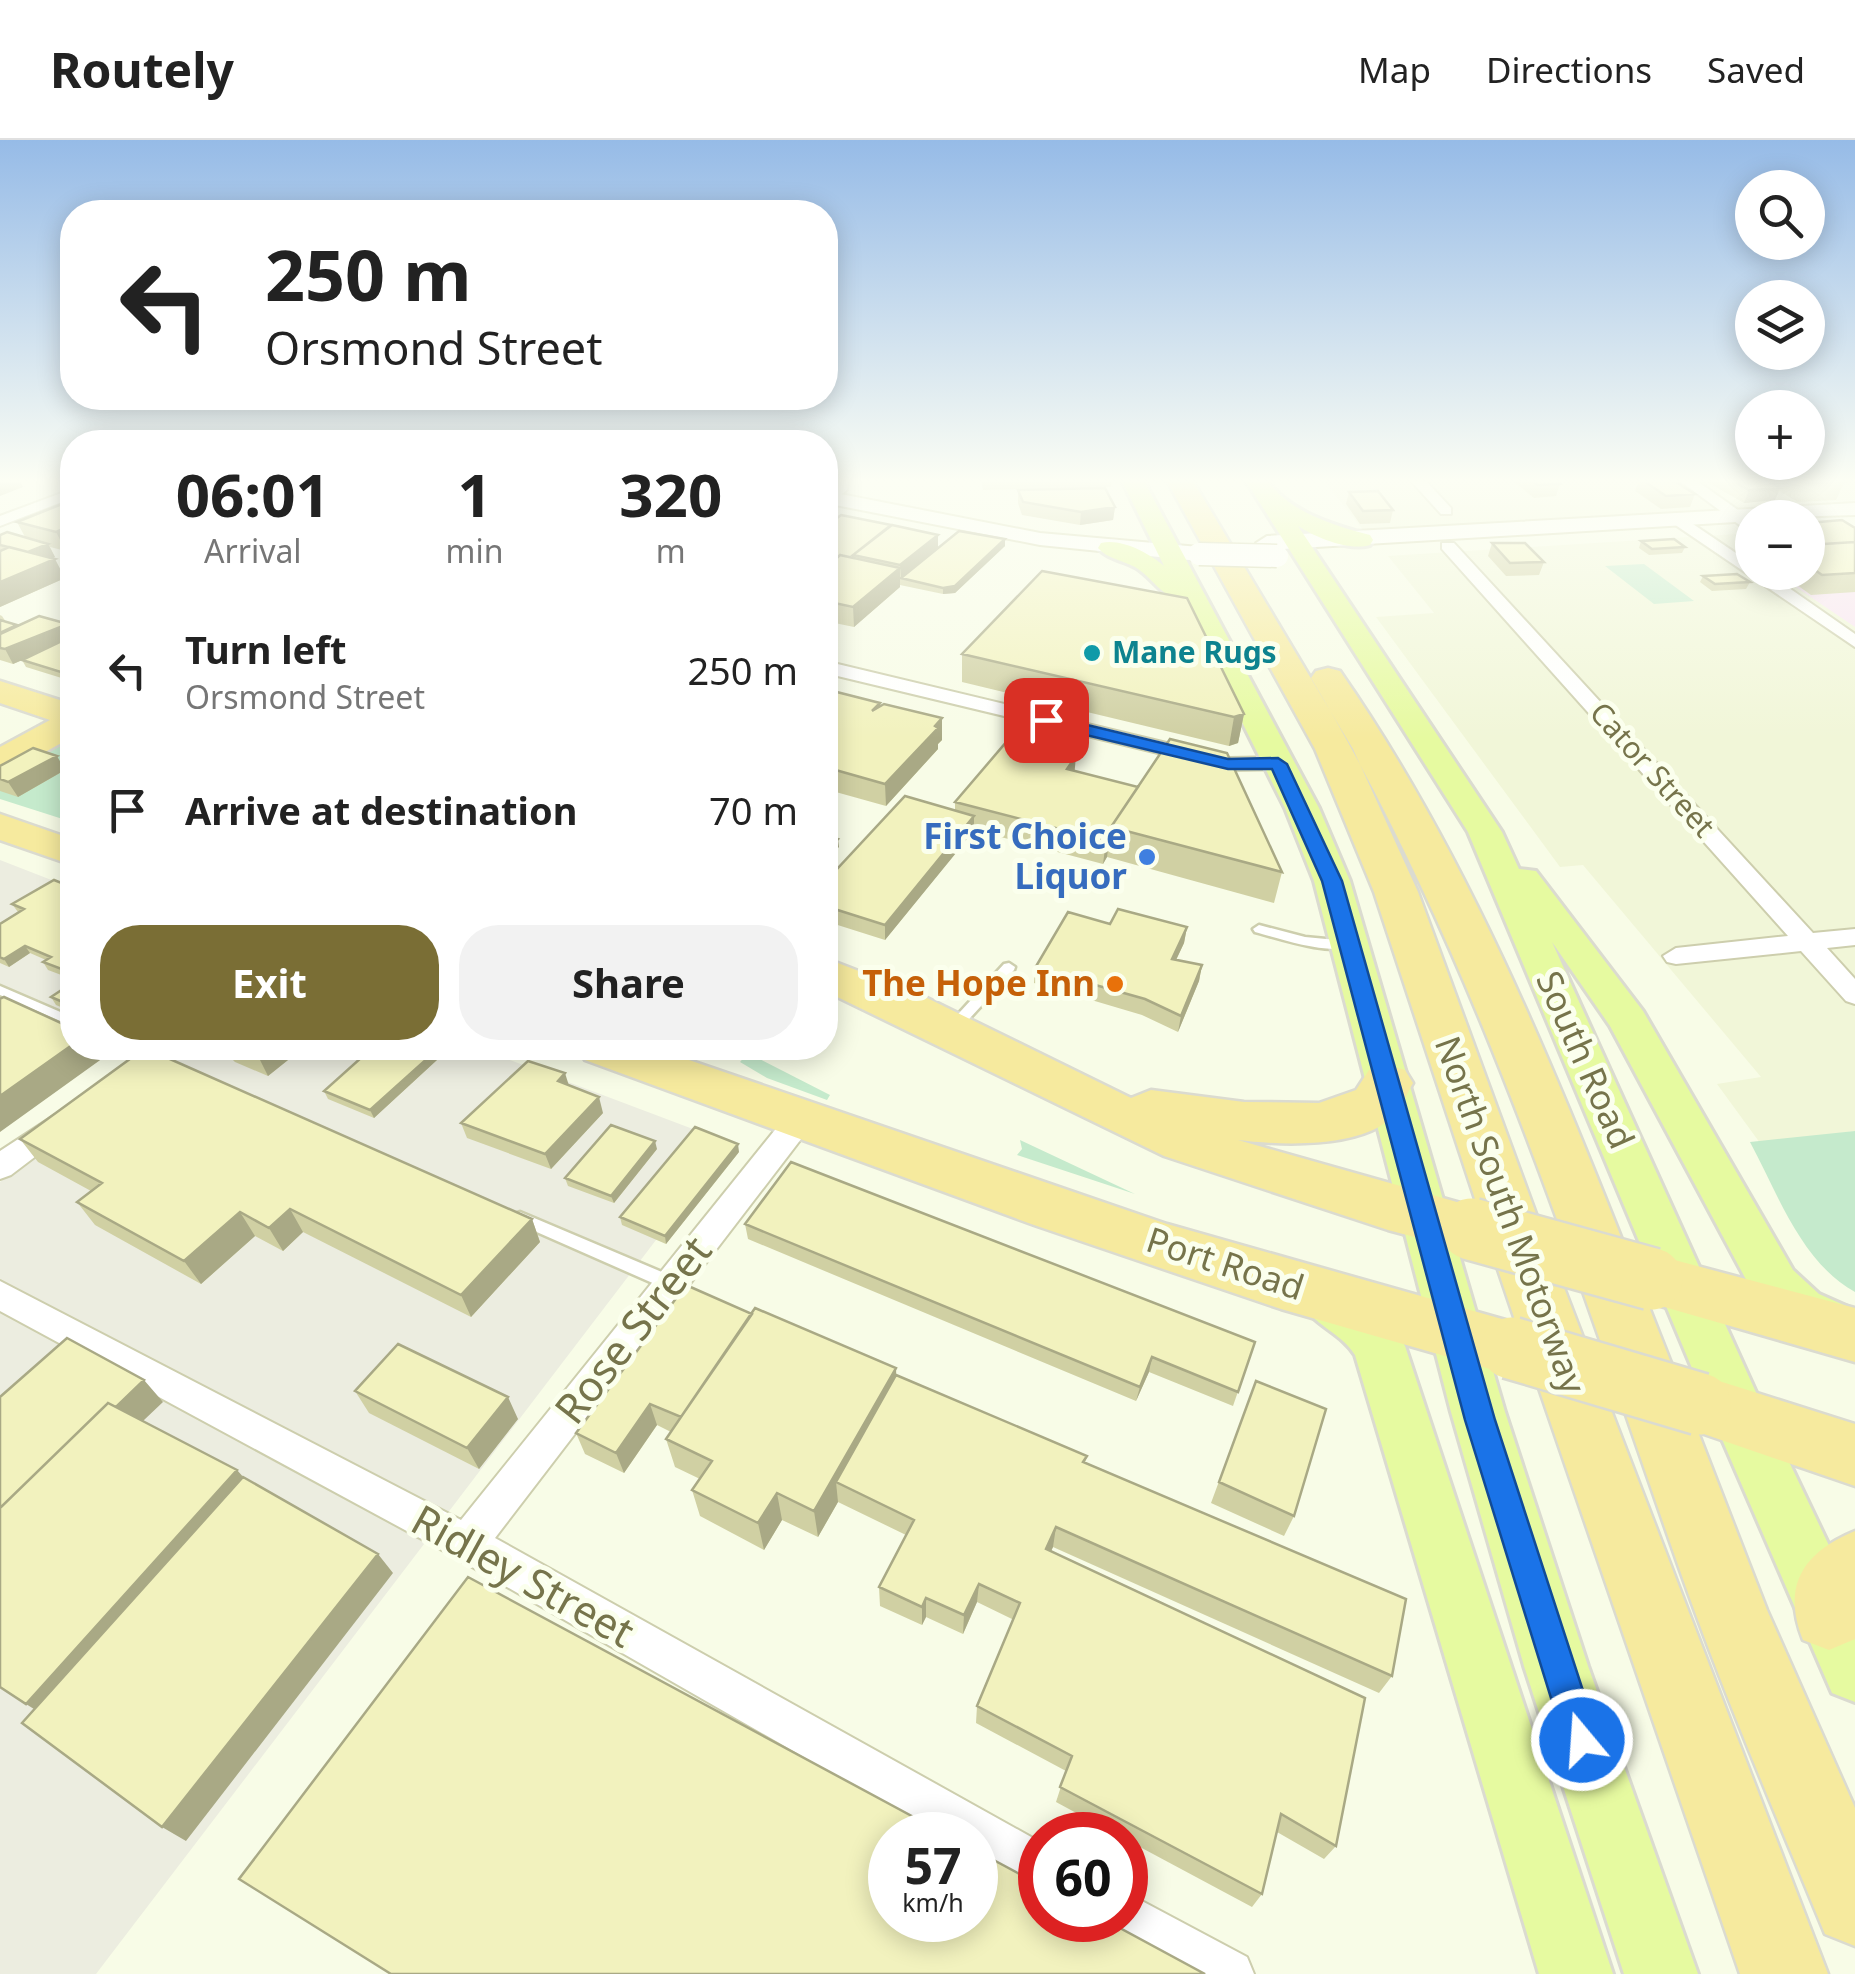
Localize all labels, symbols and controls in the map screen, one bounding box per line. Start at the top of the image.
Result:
text: Routely [50,37,234,102]
text: Map [1358,46,1431,93]
text: Directions [1486,46,1652,93]
text: Saved [1707,46,1805,93]
map controls [1735,170,1825,590]
button: search [1735,170,1825,260]
text: 250 m [265,226,472,322]
icon: left [100,240,230,370]
button: layers [1735,280,1825,370]
text: Orsmond Street [265,317,602,378]
button: + [1735,390,1825,480]
text: 06:01 [176,453,330,535]
text: 1 [457,453,492,535]
text: 320 [619,453,722,535]
button: − [1735,500,1825,590]
text: Arrival [204,529,302,572]
text: min [446,529,504,572]
text: m [656,529,686,572]
text: Turn left [185,623,347,675]
place label: Mane Rugs [1112,631,1277,672]
marker: Mane Rugs [1081,642,1103,664]
icon: left [100,643,155,698]
text: 250 m [687,644,798,696]
text: Orsmond Street [185,675,425,718]
pin [1004,678,1089,763]
icon: arrive [1019,693,1074,748]
street label: Cator Street [1581,693,1725,846]
icon: arrive [100,783,155,838]
text: Arrive at destination [185,784,577,836]
text: 70 m [709,784,798,836]
place label: First Choice Liquor [923,812,1127,899]
marker: First Choice Liquor [1136,846,1158,868]
button: Exit [100,925,439,1040]
button: Share [459,925,798,1040]
place label: The Hope Inn [862,959,1095,1006]
street label: South Road [1526,963,1646,1156]
marker: The Hope Inn [1104,973,1126,995]
street label: North South Motorway [1425,1029,1598,1400]
street label: Port Road [1141,1215,1310,1310]
street label: Rose Street [541,1223,723,1435]
street label: Ridley Street [402,1490,645,1659]
position arrow [1530,1688,1634,1792]
speed limit sign: 60 [1018,1812,1148,1942]
text: 57 [904,1831,962,1899]
text: km/h [902,1885,964,1919]

